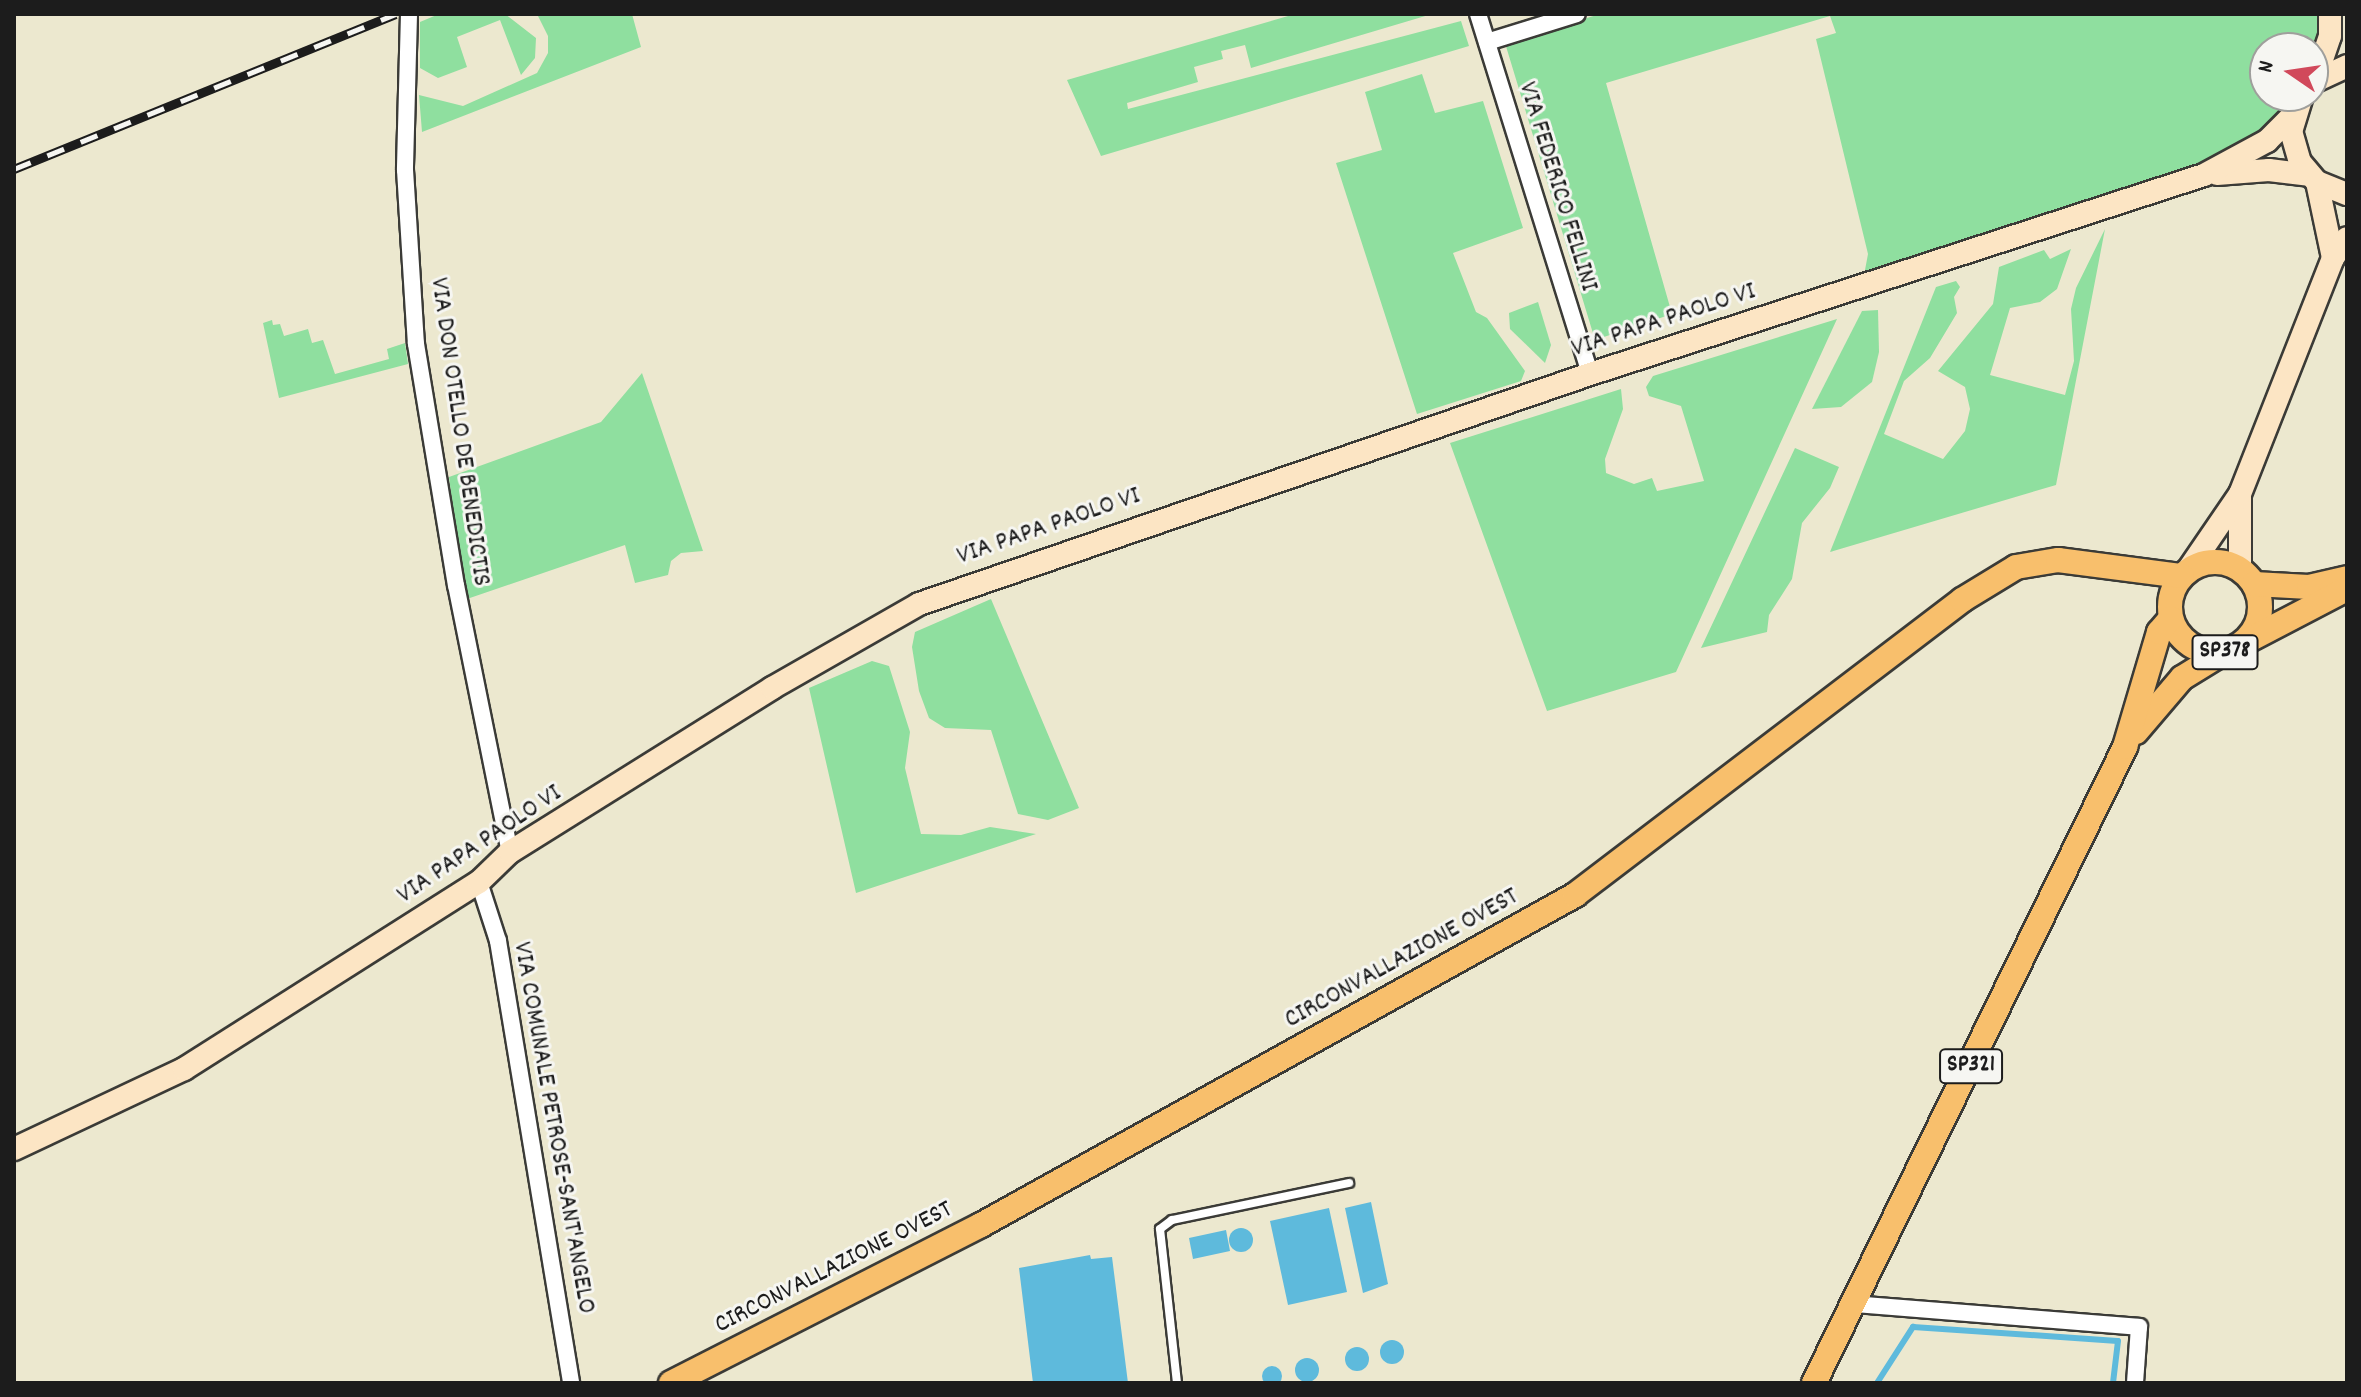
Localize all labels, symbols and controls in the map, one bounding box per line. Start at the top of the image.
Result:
north arrow [2249,32,2329,112]
text: N [2251,58,2283,76]
street label: VIA FEDERICO FELLINI [1510,78,1604,296]
street label: VIA DON OTELLO DE BENEDICTIS [422,276,496,588]
street label: VIA PAPA PAOLO VI [1568,277,1760,365]
street label: VIA PAPA PAOLO VI [953,481,1145,573]
road number: SP378 [2191,632,2259,672]
street label: VIA PAPA PAOLO VI [392,778,568,912]
street label: CIRCONVALLAZIONE OVEST [1280,882,1524,1036]
street label: VIA COMUNALE PETROSE-SANT'ANGELO [505,940,601,1316]
road number: SP321 [1939,1046,2003,1086]
street label: CIRCONVALLAZIONE OVEST [710,1195,958,1341]

